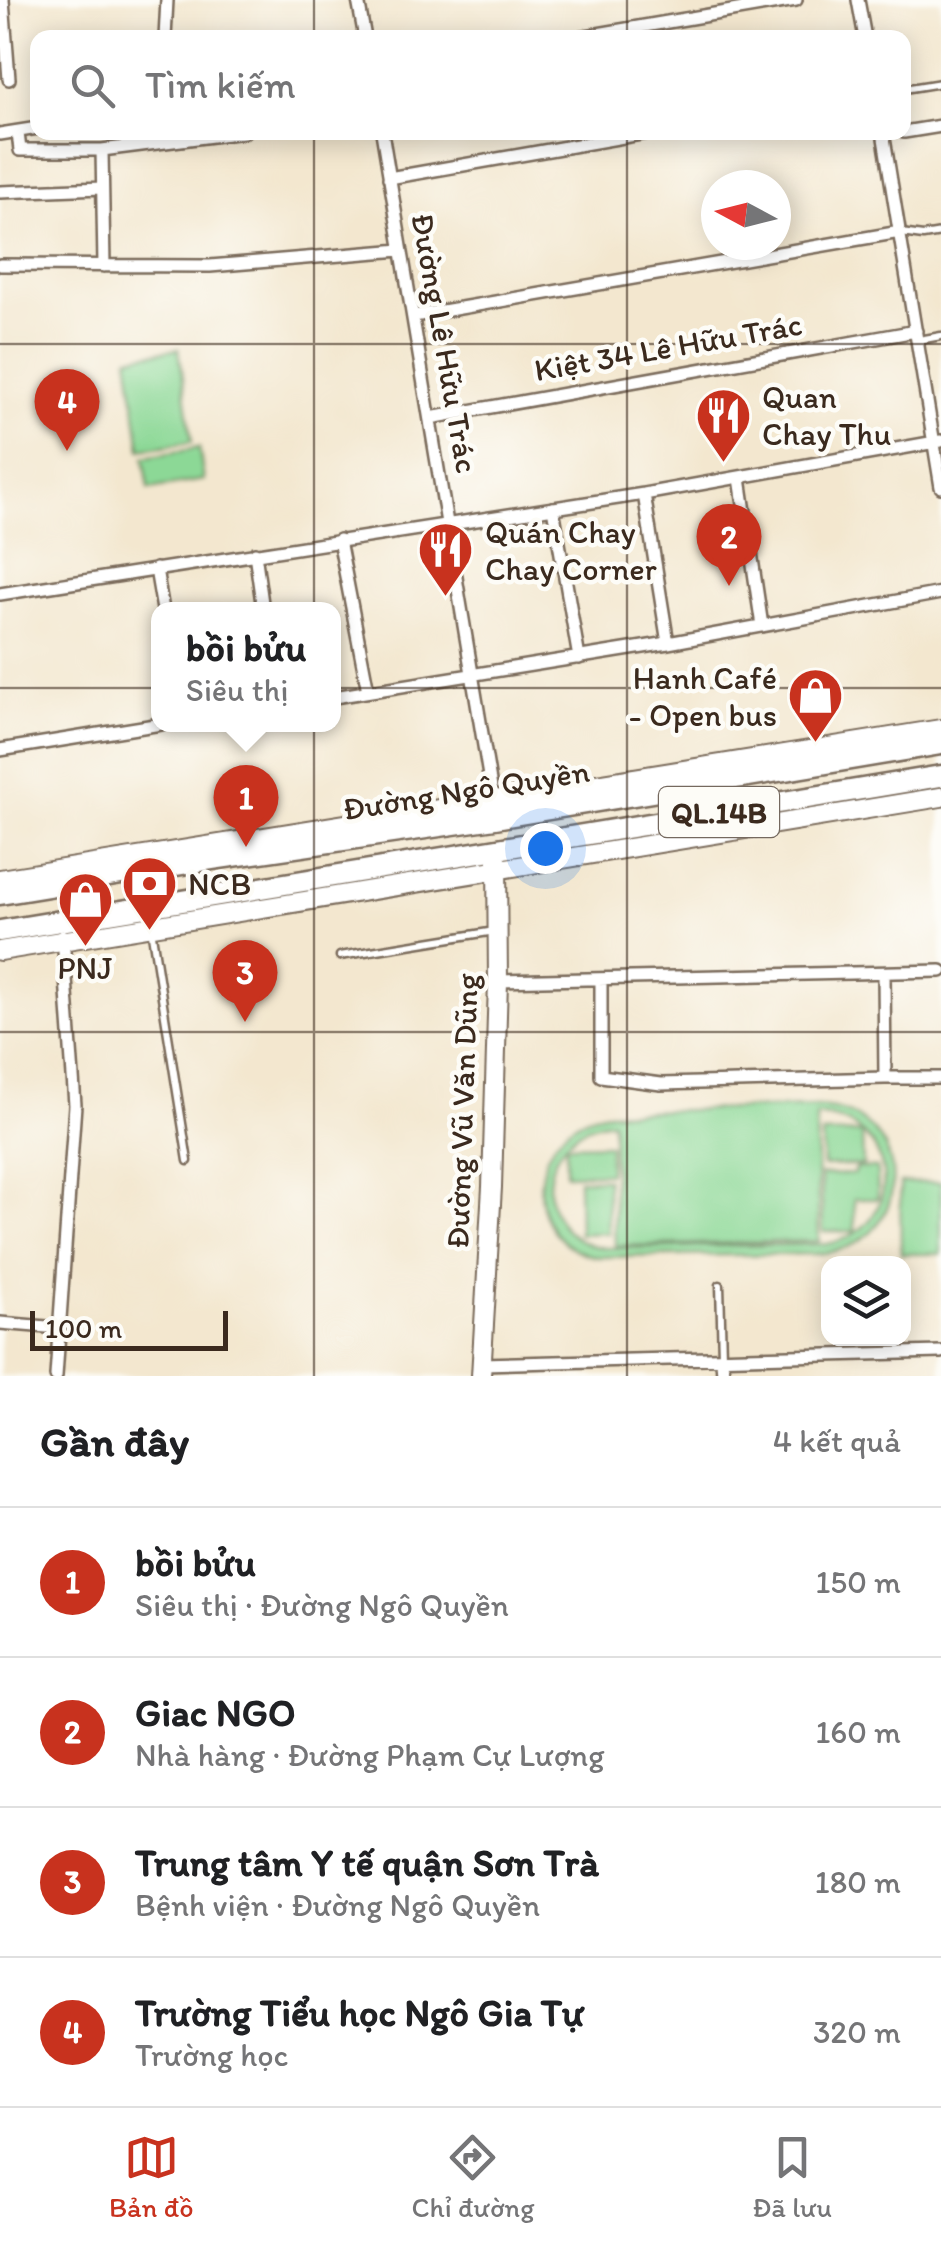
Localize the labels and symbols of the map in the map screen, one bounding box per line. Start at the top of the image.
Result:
north arrow [701,170,791,260]
street label: Đường Lê Hữu Trác [403,210,487,476]
street label: Kiệt 34 Lê Hữu Trác [531,305,805,389]
pin: 4 [34,368,100,451]
place label: Quan Chay Thu [762,378,891,453]
restaurant icon: Quan Chay Thu [693,385,753,464]
pin: 2 [696,504,762,586]
place label: Quán Chay Chay Corner [485,513,657,588]
restaurant icon: Quán Chay Chay Corner [416,520,476,599]
place label: Hanh Café - Open bus [629,659,777,734]
shop icon: Hanh Café - Open bus [786,666,846,745]
street label: Đường Ngô Quyền [340,752,592,828]
pin: 1 [214,764,278,847]
road number: QL.14B [659,787,779,837]
your location [520,823,571,874]
bank icon: NCB [119,854,179,933]
place label: NCB [188,865,251,903]
shop icon: PNJ [55,869,115,948]
pin: 3 [212,940,278,1022]
place label: PNJ [57,949,113,987]
street label: Đường Vũ Văn Dũng [438,972,486,1249]
scale bar [30,1306,228,1350]

